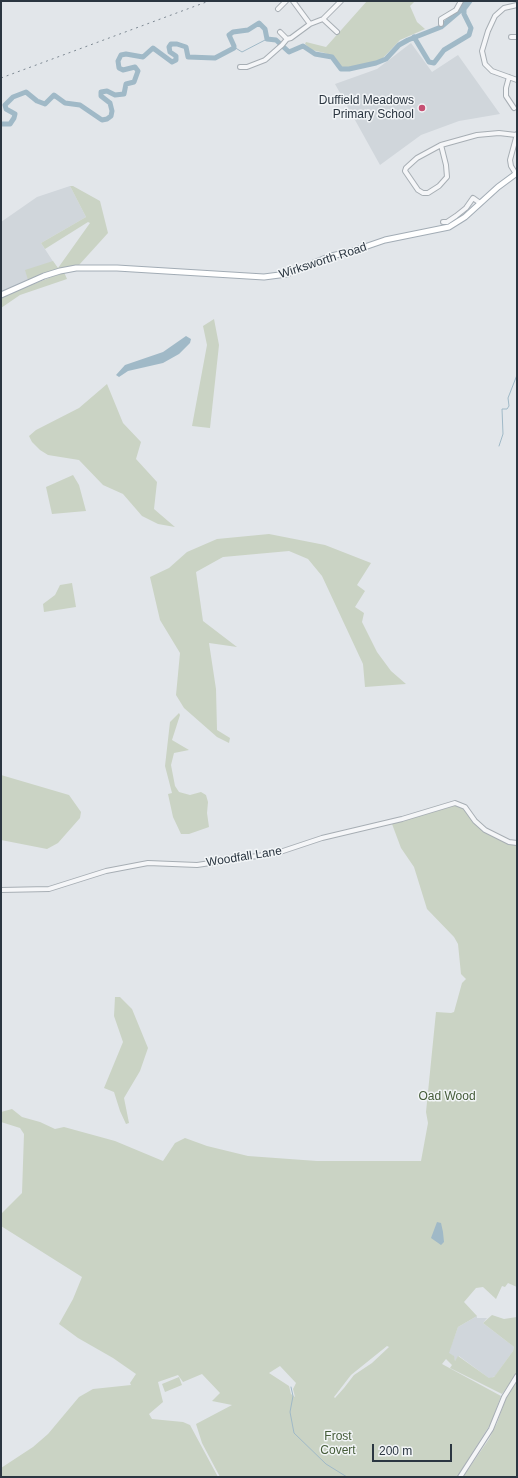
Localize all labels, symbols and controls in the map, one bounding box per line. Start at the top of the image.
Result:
place label: Duffield Meadows Primary School [319,94,414,122]
marker: Duffield Meadows Primary School [417,103,427,113]
street label: Wirksworth Road [277,240,369,282]
street label: Woodfall Lane [205,844,283,870]
park label: Oad Wood [418,1090,476,1104]
park label: Frost Covert [320,1430,356,1458]
scale bar [374,1436,454,1462]
text: 200 m [379,1444,412,1458]

